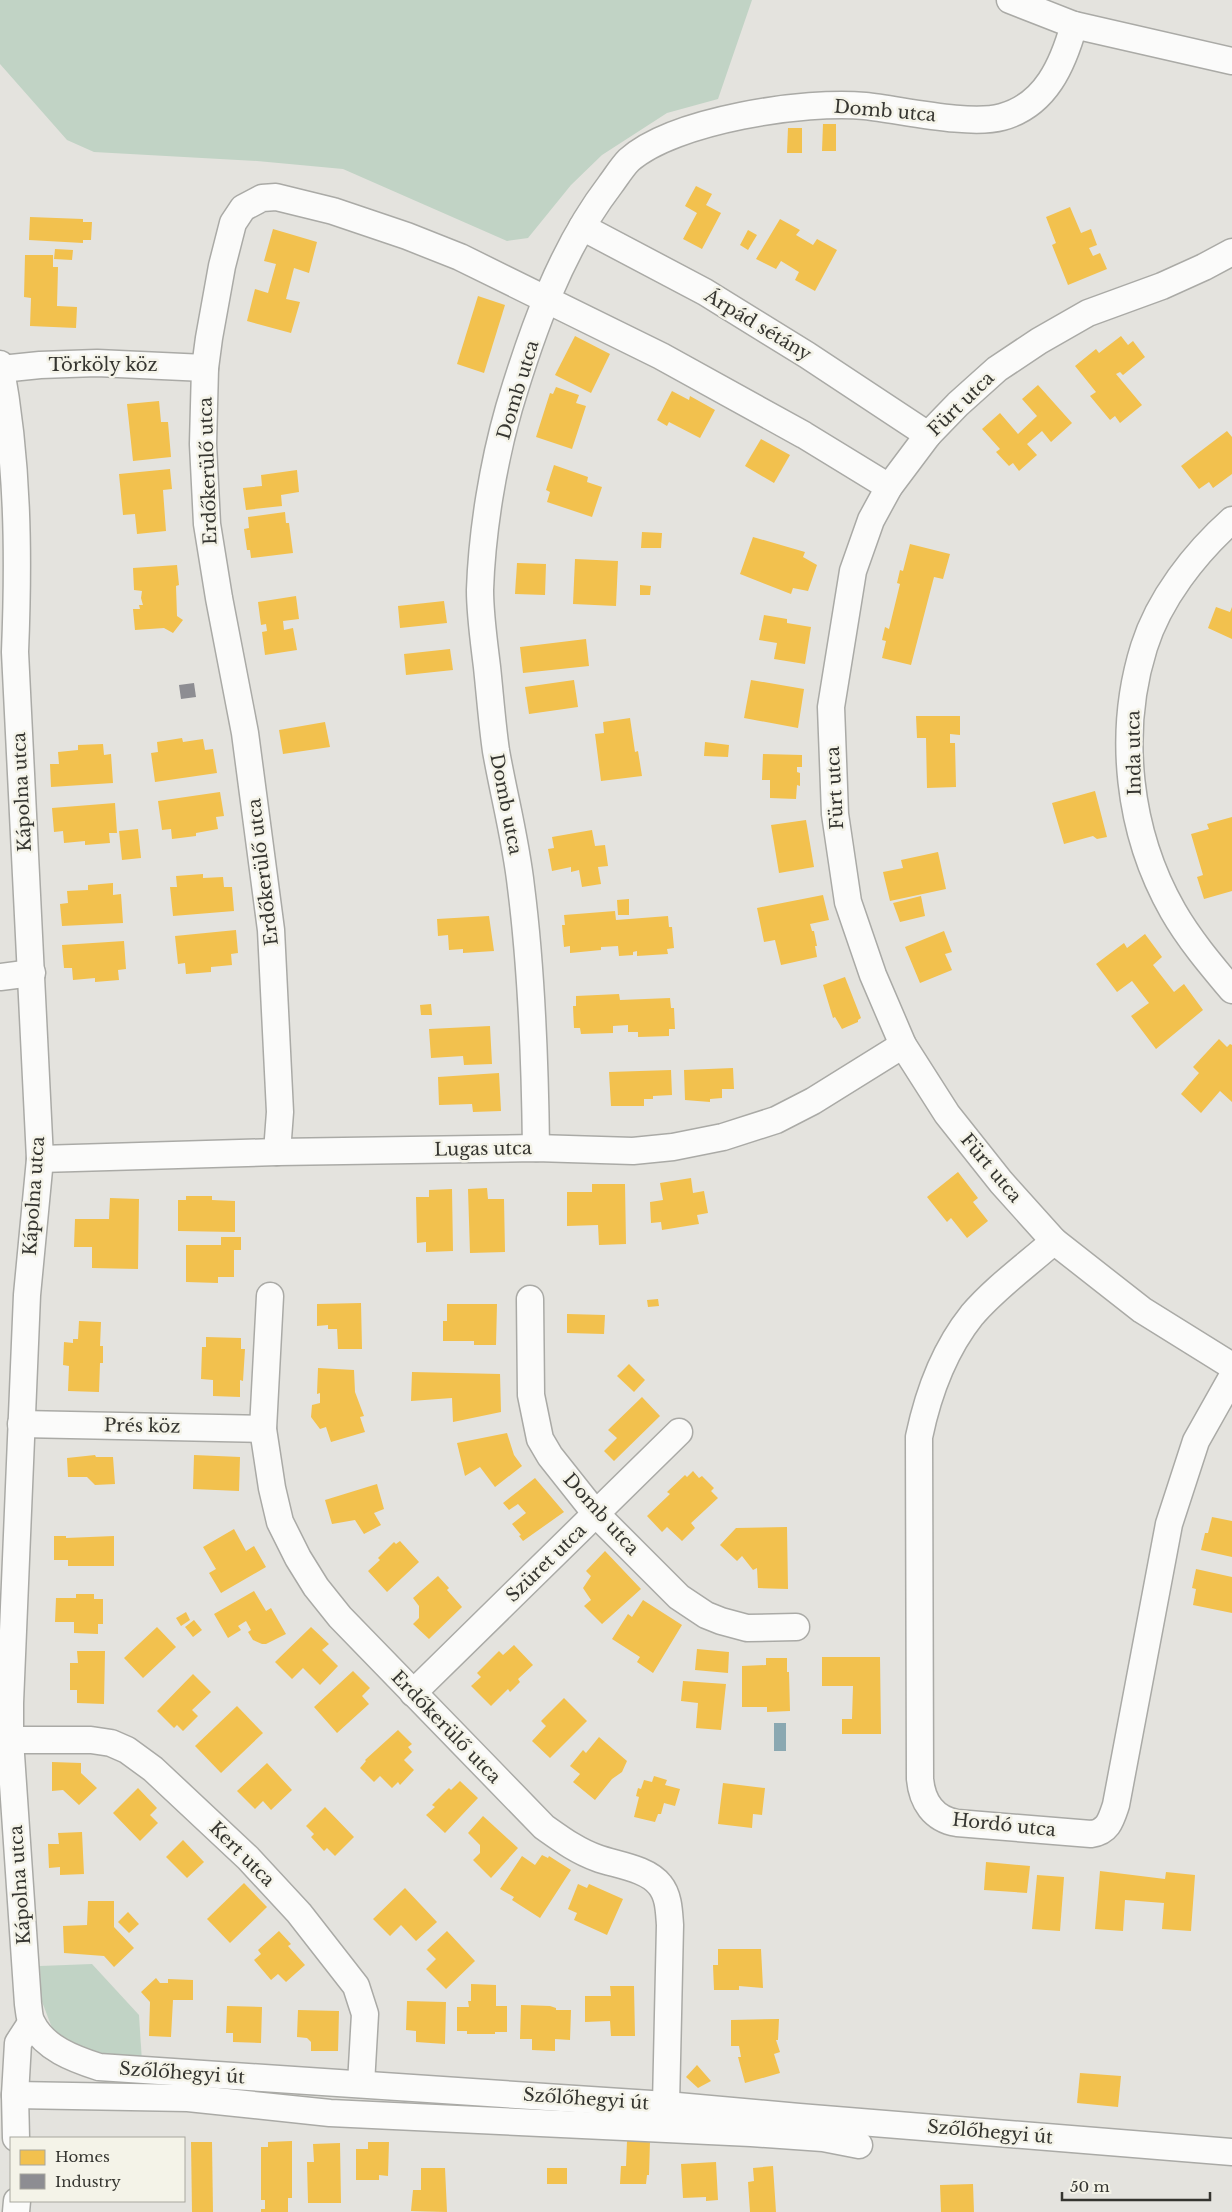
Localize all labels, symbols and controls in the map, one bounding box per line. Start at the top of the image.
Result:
street label: Domb utca [833,96,937,126]
street label: Árpád sétány [700,283,816,366]
street label: Domb utca [493,338,543,442]
street label: Törköly köz [48,354,158,376]
street label: Fürt utca [923,367,999,441]
street label: Erdőkerülő utca [194,397,222,545]
street label: Inda utca [1122,710,1146,796]
street label: Kápolna utca [8,732,36,852]
street label: Fürt utca [822,746,848,830]
street label: Domb utca [485,752,527,856]
street label: Erdőkerülő utca [243,797,283,947]
street label: Fürt utca [956,1129,1026,1207]
street label: Kápolna utca [19,1136,49,1256]
street label: Lugas utca [434,1137,532,1161]
street label: Prés köz [104,1414,180,1438]
street label: Domb utca [559,1469,643,1559]
street label: Szüret utca [501,1519,591,1607]
street label: Erdőkerülő utca [387,1666,505,1788]
street label: Hordó utca [951,1809,1057,1841]
street label: Kert utca [205,1817,279,1891]
street label: Kápolna utca [5,1825,35,1945]
street label: Szőlőhegyi út [118,2058,246,2088]
street label: Szőlőhegyi út [522,2084,650,2114]
street label: Szőlőhegyi út [926,2116,1054,2148]
legend [10,2137,185,2202]
text: Homes [55,2147,110,2166]
scale bar [1062,2170,1210,2202]
text: Industry [55,2172,121,2191]
text: 50 m [1070,2177,1110,2196]

